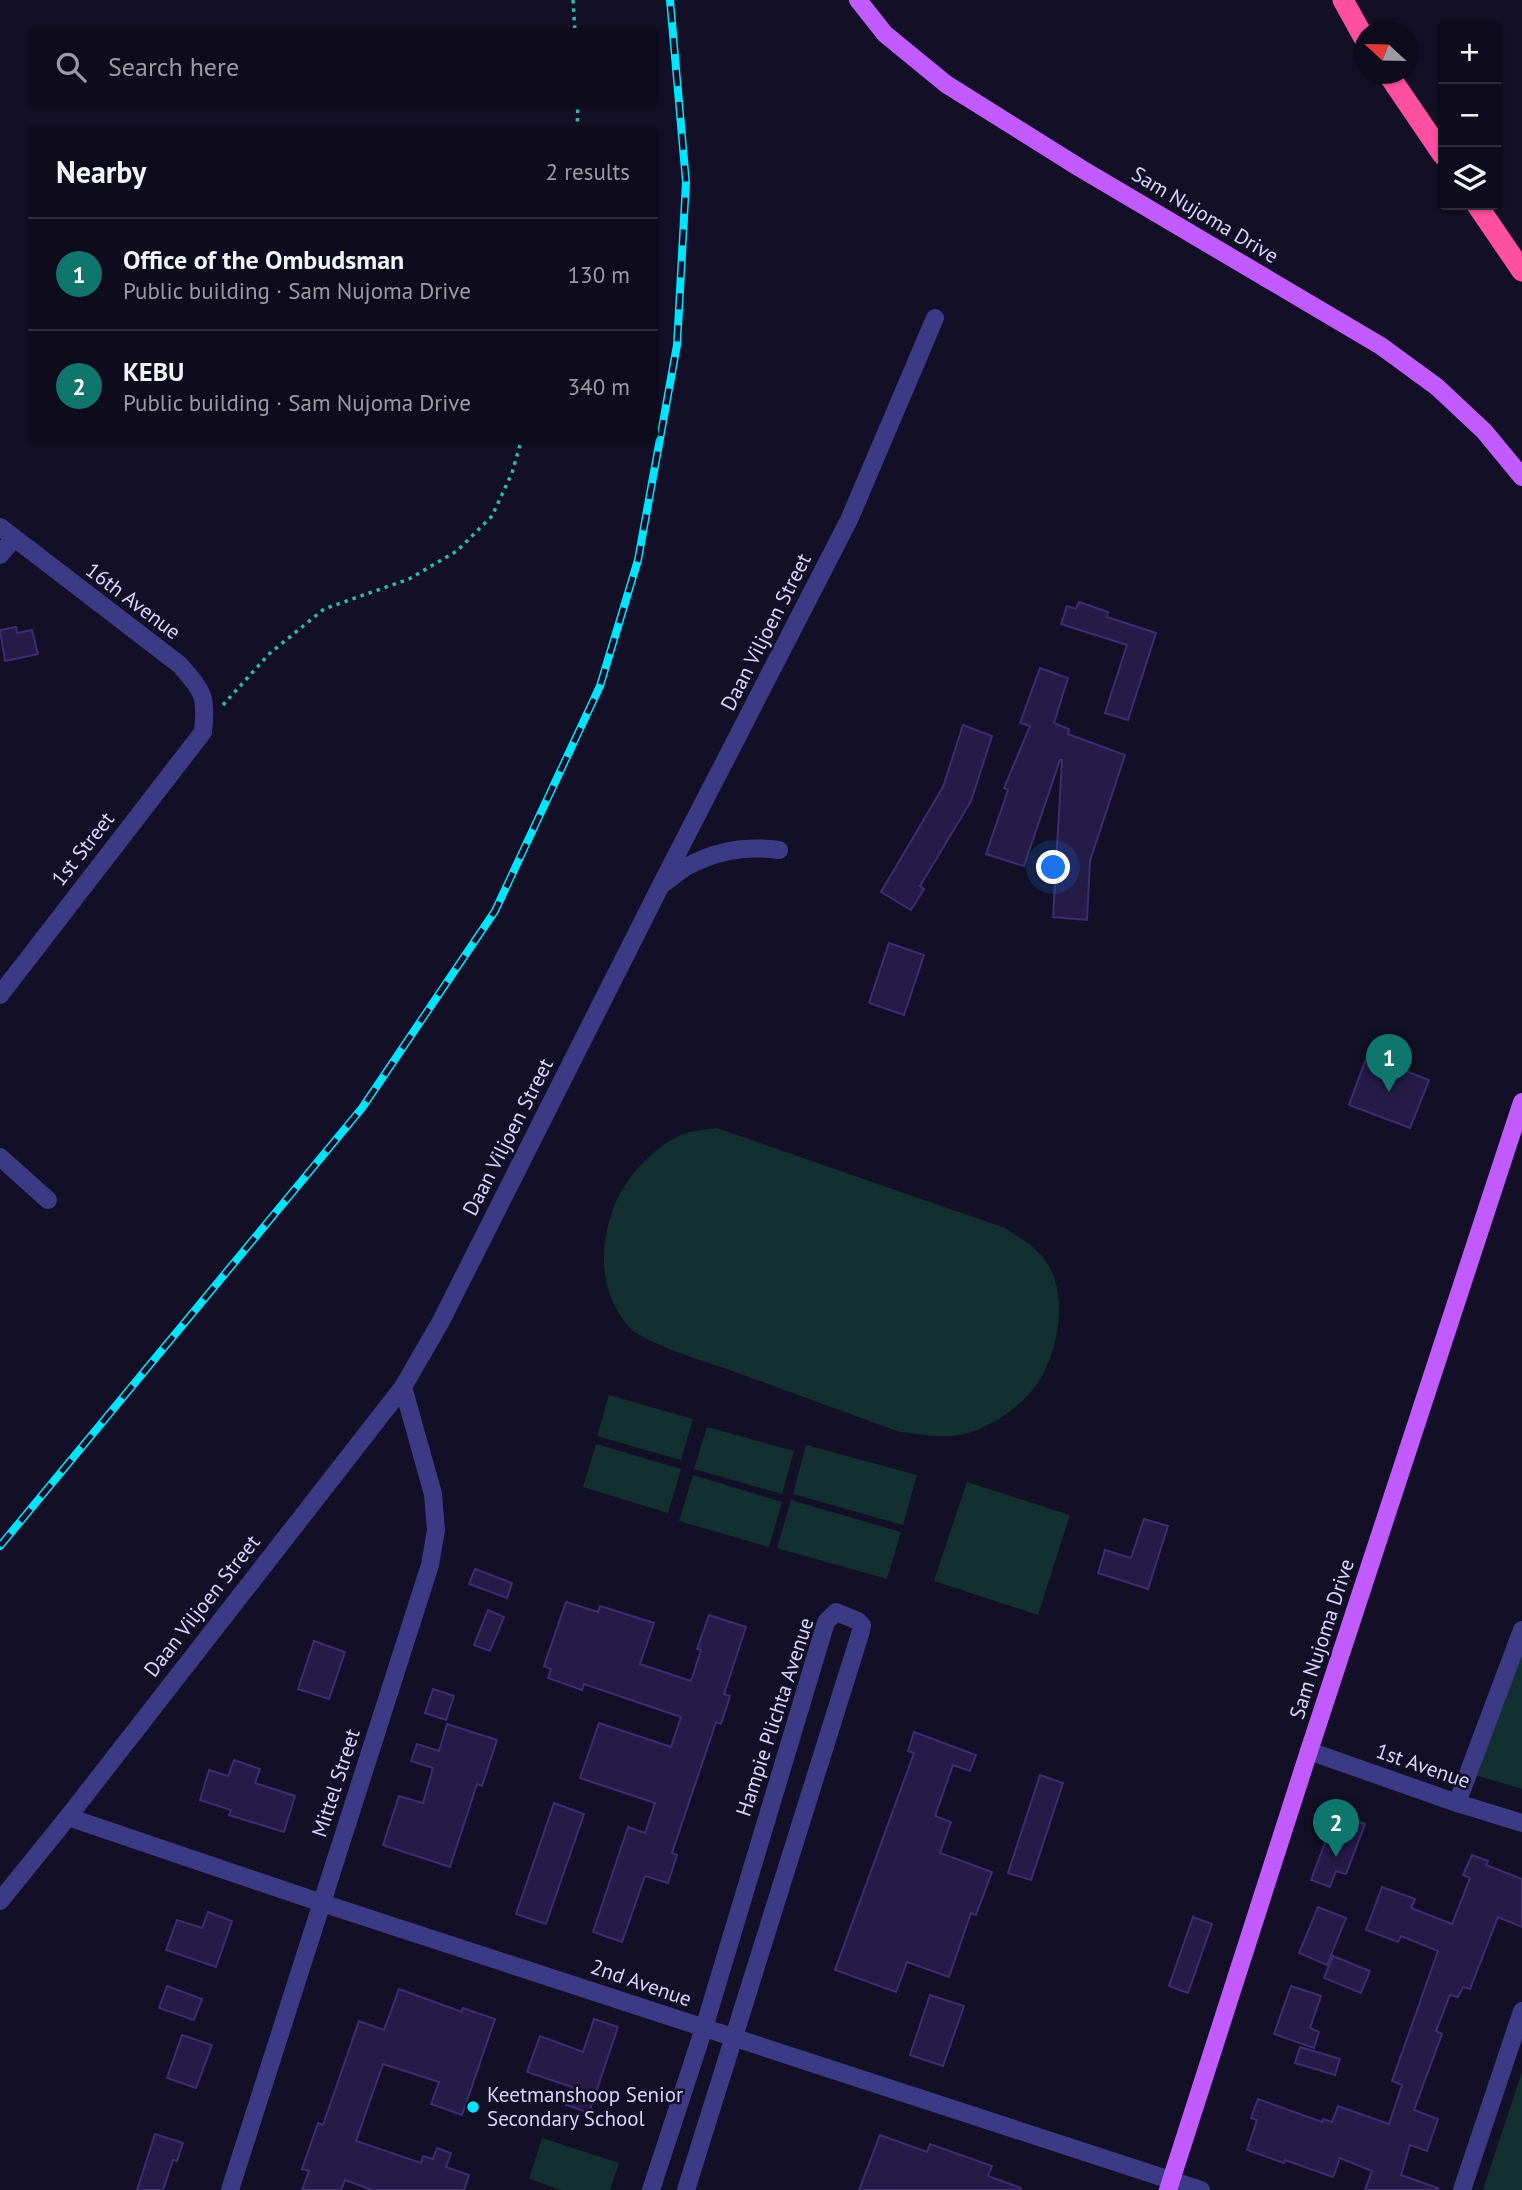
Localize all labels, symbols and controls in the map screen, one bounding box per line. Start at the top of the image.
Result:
north arrow [1354,21,1417,84]
map controls [1438,21,1501,210]
button: + [1438,21,1501,84]
search box [28,28,658,105]
icon: search [52,48,90,86]
text: Search here [108,50,239,83]
button: − [1438,84,1501,147]
button: layers [1438,147,1501,210]
text: Nearby [56,152,146,191]
text: 2 results [546,157,630,186]
street label: Sam Nujoma Drive [1127,160,1284,269]
text: Office of the Ombudsman [123,243,404,276]
text: 1 [72,260,86,289]
text: 130 m [568,260,630,289]
text: Public building · Sam Nujoma Drive [123,276,471,305]
text: KEBU [123,355,184,388]
text: 2 [72,372,86,401]
text: 340 m [568,372,630,401]
text: Public building · Sam Nujoma Drive [123,388,471,417]
street label: Daan Viljoen Street [714,549,817,715]
street label: 16th Avenue [80,556,186,645]
street label: 1st Street [45,806,120,891]
your location [1036,850,1070,884]
pin: 1 [1366,1034,1412,1092]
street label: Daan Viljoen Street [456,1054,559,1220]
street label: Daan Viljoen Street [138,1529,265,1682]
street label: Sam Nujoma Drive [1283,1555,1360,1722]
street label: Hampie Plichta Avenue [730,1614,819,1820]
street label: Mittel Street [305,1725,366,1840]
street label: 1st Avenue [1372,1737,1474,1794]
pin: 2 [1313,1799,1359,1857]
street label: 2nd Avenue [587,1953,695,2012]
place label: Keetmanshoop Senior Secondary School [487,2081,683,2132]
marker: Keetmanshoop Senior Secondary School [465,2099,481,2115]

